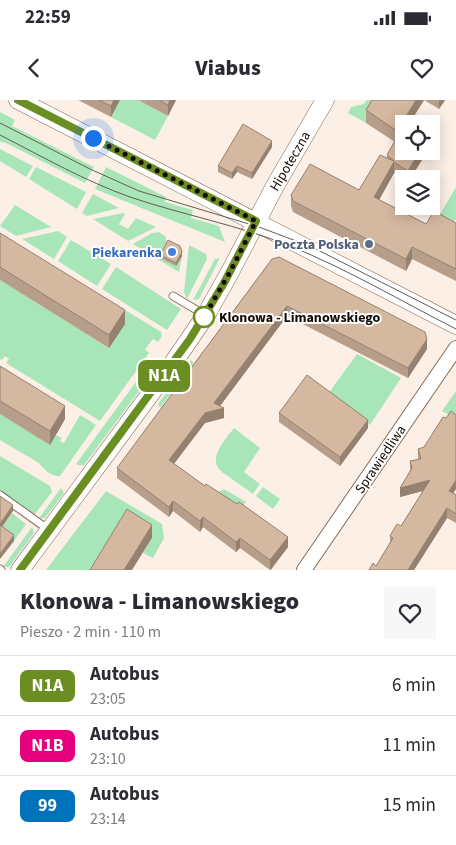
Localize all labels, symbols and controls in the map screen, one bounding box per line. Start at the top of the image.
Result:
text: 22:59 [25,4,71,31]
text: Viabus [195,52,261,84]
icon: back [20,54,48,82]
icon: heart [408,54,436,82]
map controls [395,115,440,215]
button: locate [395,115,440,160]
your location [81,126,106,151]
street label: Hipoteczna [265,128,316,195]
button: layers [395,170,440,215]
place label: Poczta Polska [274,235,359,255]
marker: Poczta Polska [363,238,375,250]
place label: Piekarenka [92,243,162,263]
marker: Piekarenka [166,246,178,258]
marker: Klonowa - Limanowskiego [193,306,215,328]
place label: Klonowa - Limanowskiego [219,308,380,328]
line badge: N1A [135,360,193,392]
text: N1A [148,363,180,388]
street label: Sprawiedliwa [350,421,411,498]
text: Klonowa - Limanowskiego [20,584,299,619]
button: heart [384,587,436,639]
text: Pieszo · 2 min · 110 m [20,621,161,643]
text: Autobus [90,661,159,688]
text: 6 min [392,672,436,699]
text: N1A [32,673,63,698]
text: 23:05 [90,688,126,710]
text: Autobus [90,721,159,748]
text: 11 min [382,732,436,759]
text: N1B [31,733,64,758]
text: 23:10 [90,748,126,770]
text: Autobus [90,781,159,808]
text: 15 min [382,792,436,819]
text: 99 [38,793,57,818]
text: 23:14 [90,808,126,830]

